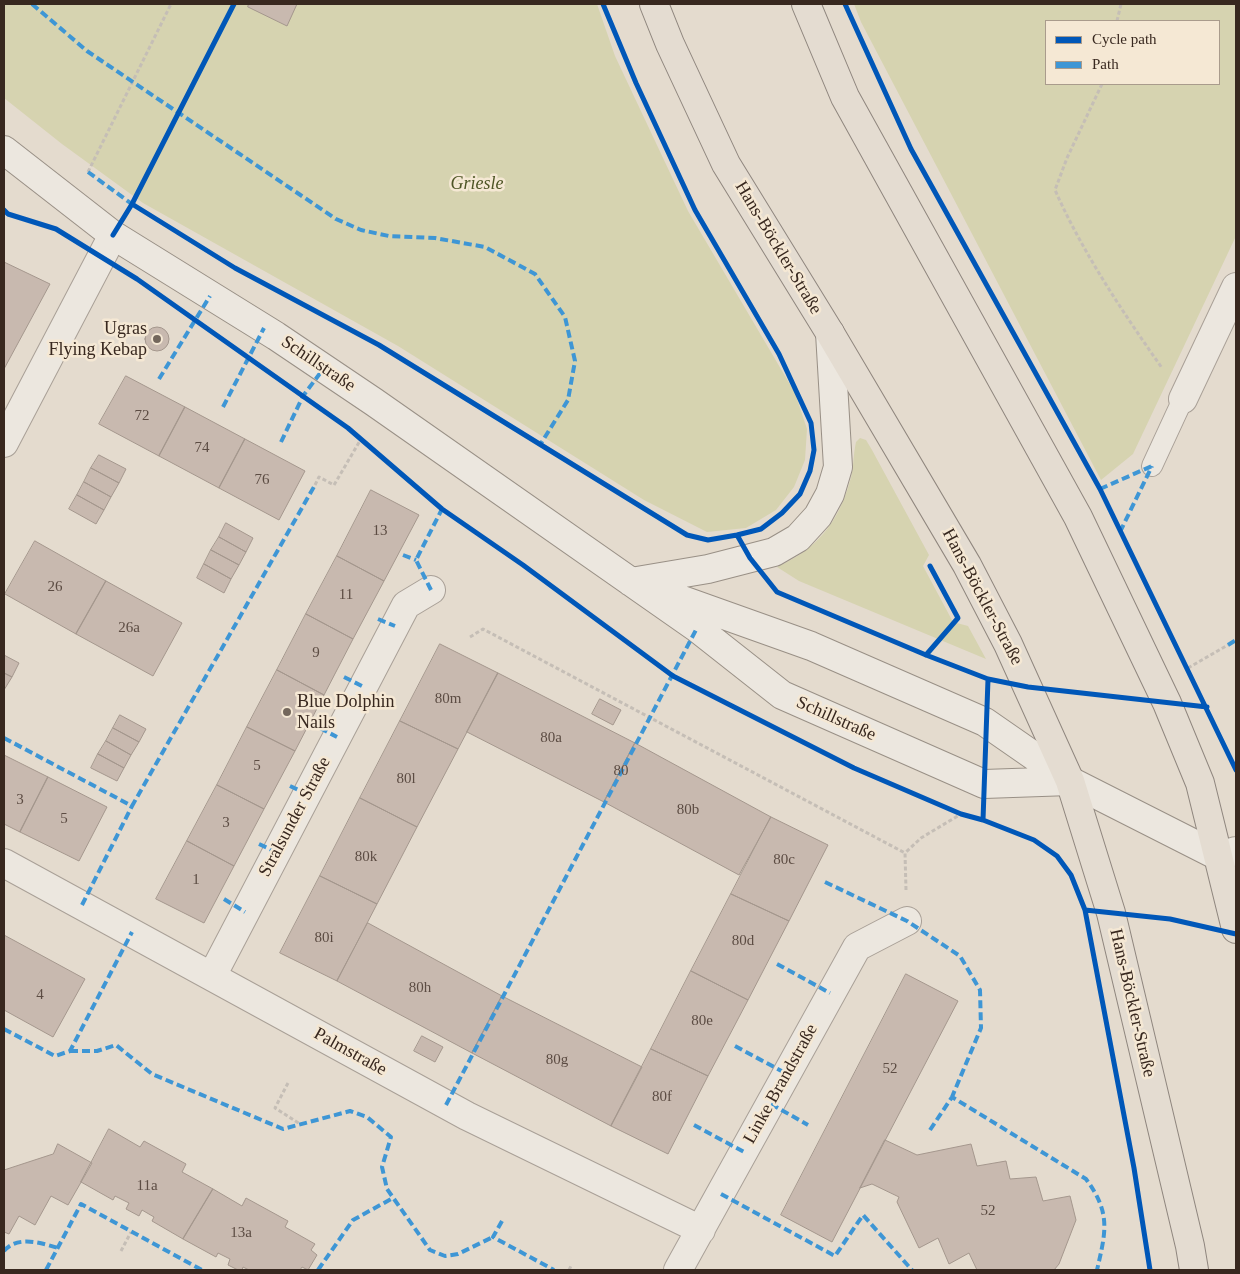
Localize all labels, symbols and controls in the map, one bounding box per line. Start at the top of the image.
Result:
legend [1045,20,1220,85]
text: Cycle path [1092,31,1157,47]
text: Path [1092,56,1119,72]
park label: Griesle [451,173,503,195]
street label: Hans-Böckler-Straße [730,177,826,319]
place label: Ugras Flying Kebap [49,318,147,360]
street label: Schillstraße [277,331,359,397]
marker: Ugras Flying Kebap [151,333,163,345]
house number: 72 [134,407,150,425]
house number: 74 [194,439,210,457]
house number: 76 [254,471,270,489]
house number: 13 [372,522,388,540]
street label: Hans-Böckler-Straße [937,525,1027,669]
house number: 26 [48,578,62,596]
house number: 11 [339,586,353,604]
house number: 26a [118,619,140,637]
house number: 9 [312,644,320,662]
house number: 80m [435,690,461,708]
place label: Blue Dolphin Nails [297,691,394,734]
street label: Schillstraße [793,692,879,746]
marker: Blue Dolphin Nails [281,706,293,718]
house number: 80a [540,729,562,747]
street label: Stralsunder Straße [254,753,336,881]
house number: 5 [253,757,261,775]
house number: 80 [614,762,628,780]
house number: 80l [396,770,416,788]
house number: 3 [16,791,24,809]
house number: 80b [677,801,699,819]
house number: 5 [60,810,68,828]
house number: 3 [222,814,230,832]
house number: 80k [355,848,377,866]
house number: 80c [773,851,795,869]
house number: 1 [192,871,200,889]
street label: Hans-Böckler-Straße [1104,927,1160,1079]
house number: 80i [314,929,334,947]
house number: 80d [732,932,754,950]
house number: 80h [409,979,431,997]
house number: 4 [36,986,44,1004]
house number: 80e [691,1012,713,1030]
street label: Linke Brandstraße [739,1020,823,1148]
street label: Palmstraße [310,1023,390,1081]
house number: 80g [546,1051,568,1069]
house number: 52 [882,1060,898,1078]
house number: 80f [652,1088,672,1106]
house number: 11a [136,1177,158,1195]
house number: 52 [980,1202,996,1220]
house number: 13a [230,1224,252,1242]

